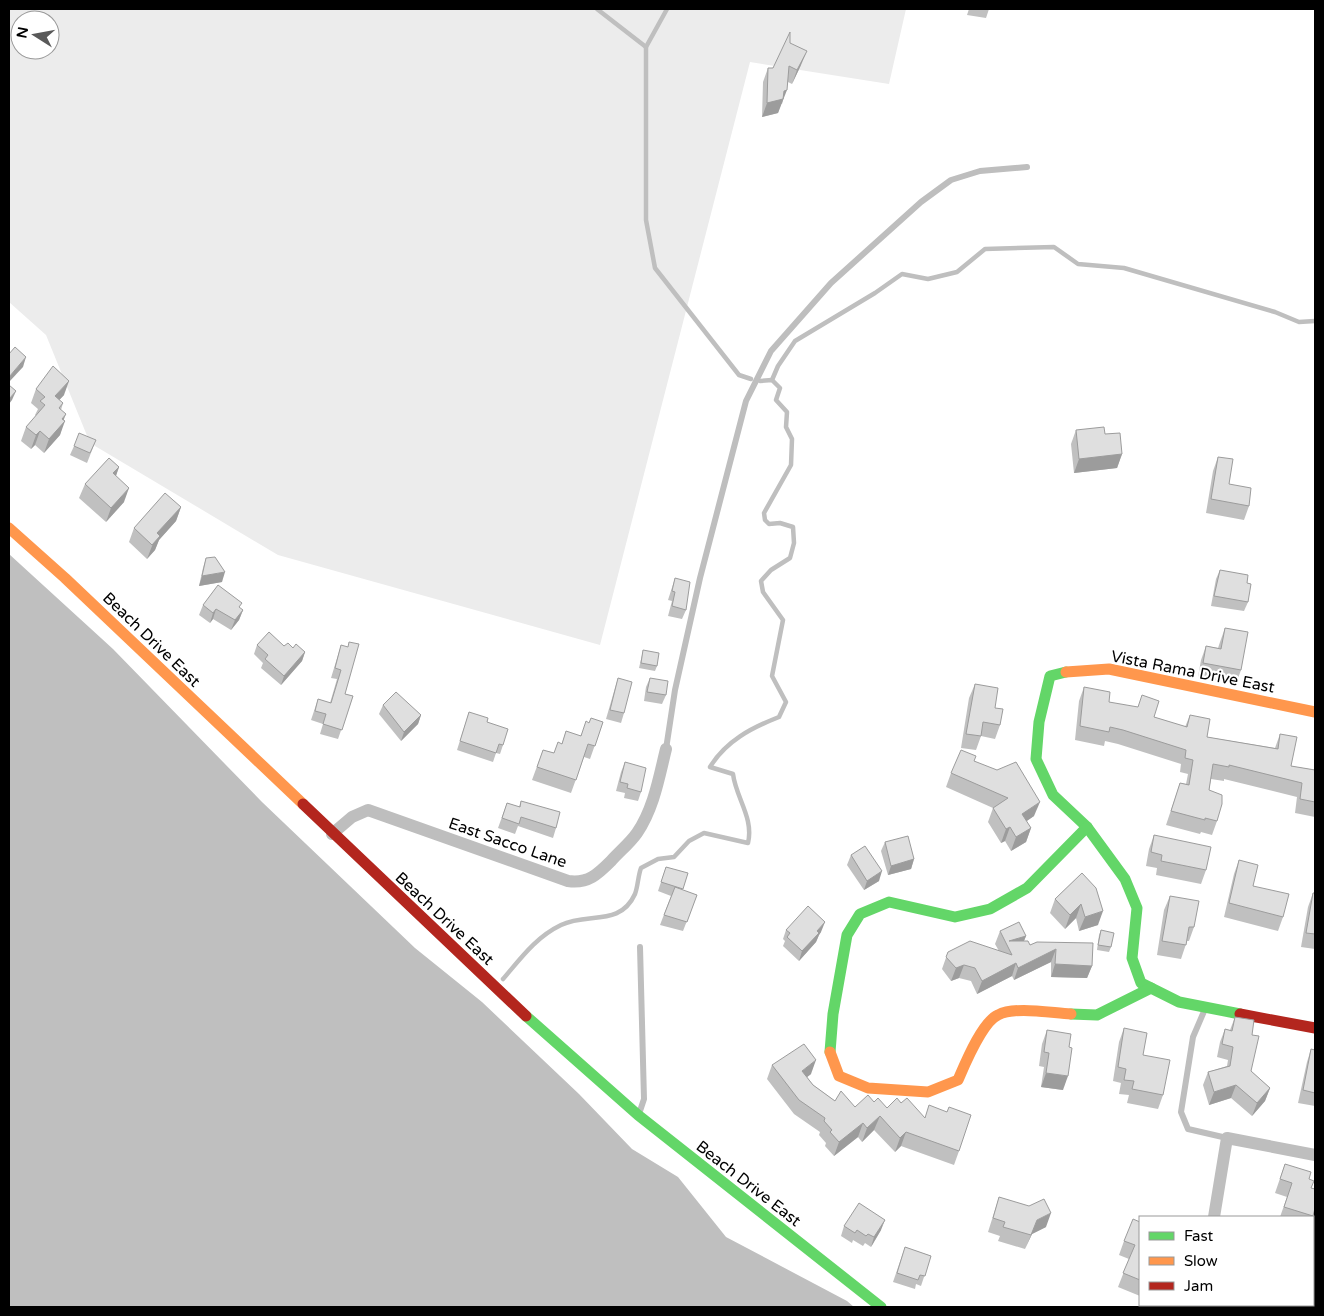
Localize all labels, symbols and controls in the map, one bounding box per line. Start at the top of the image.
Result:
north arrow [10,10,60,60]
text: N [13,25,32,40]
street label: Beach Drive East [98,588,204,691]
street label: Vista Rama Drive East [1109,646,1276,698]
street label: East Sacco Lane [446,813,569,873]
street label: Beach Drive East [391,868,498,970]
street label: Beach Drive East [692,1137,805,1231]
legend [1139,1216,1314,1306]
text: Fast [1184,1227,1214,1245]
text: Slow [1184,1252,1218,1270]
text: Jam [1184,1277,1213,1295]

